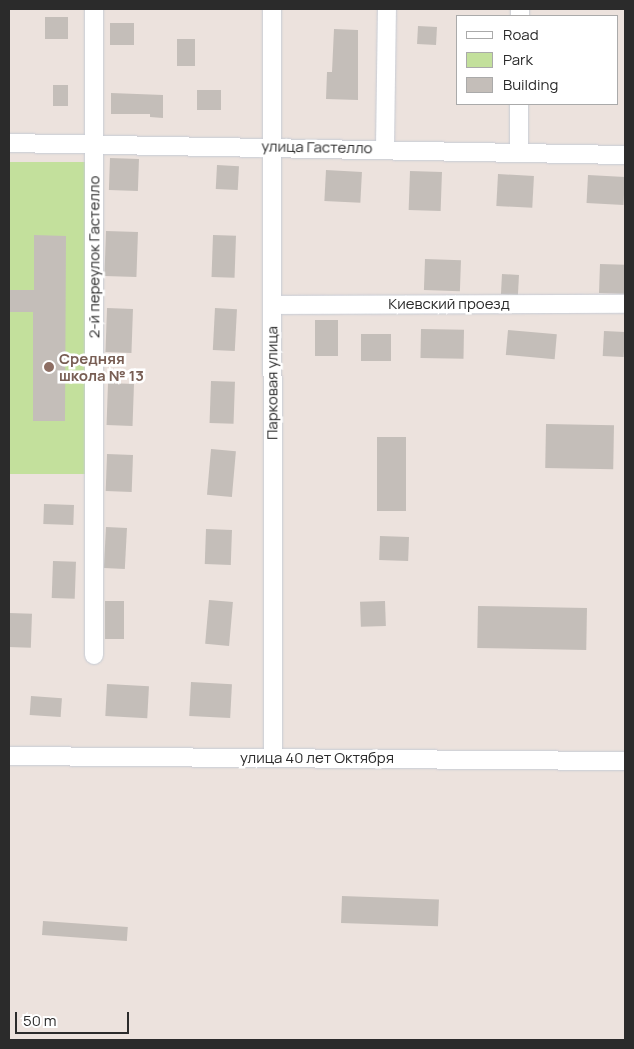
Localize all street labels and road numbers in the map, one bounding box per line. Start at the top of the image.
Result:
street label: улица Гастелло [261,137,373,157]
street label: 2-й переулок Гастелло [85,176,103,338]
street label: Киевский проезд [388,295,510,313]
street label: Парковая улица [263,326,281,440]
street label: улица 40 лет Октября [240,749,394,767]

